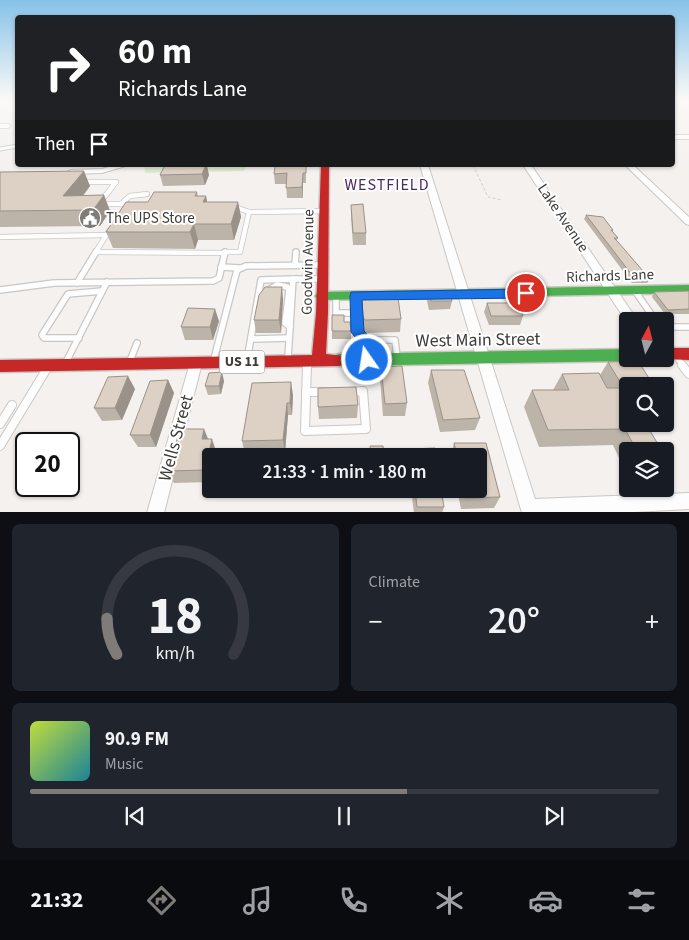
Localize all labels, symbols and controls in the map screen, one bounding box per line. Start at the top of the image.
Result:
text: 60 m [118,27,192,77]
icon: right [35,35,100,100]
text: Richards Lane [118,73,247,105]
icon: arrive [85,130,113,158]
text: Then [35,131,75,158]
district label: WESTFIELD [345,174,429,196]
street label: Lake Avenue [532,180,594,256]
public building icon: The UPS Store [78,206,102,230]
place label: The UPS Store [106,208,195,229]
street label: Goodwin Avenue [297,209,319,315]
street label: Richards Lane [566,264,654,288]
pin [505,272,547,314]
icon: arrive [512,279,540,307]
north arrow [619,312,674,368]
map controls [619,312,674,497]
street label: West Main Street [415,326,541,354]
position arrow [340,333,392,385]
road number: US 11 [220,351,264,374]
button: search [619,377,674,432]
street label: Wells Street [152,392,200,484]
speed limit sign: 20 [15,432,80,497]
button: layers [619,442,674,497]
text: 21:33 · 1 min · 180 m [262,459,427,486]
text: Climate [369,571,420,593]
text: 18 [148,580,203,654]
text: 20° [488,594,540,648]
text: − [369,602,382,642]
text: + [645,602,659,642]
text: km/h [155,641,195,666]
text: 90.9 FM [105,726,169,753]
text: Music [105,753,143,775]
icon: previous [121,802,149,830]
icon: pause [330,802,358,830]
icon: next [540,802,568,830]
icon: directions [144,883,179,918]
icon: music [240,883,275,918]
icon: phone [336,883,371,918]
icon: climate [432,883,467,918]
icon: car [528,883,563,918]
icon: filters [624,883,659,918]
text: 21:32 [30,884,84,916]

